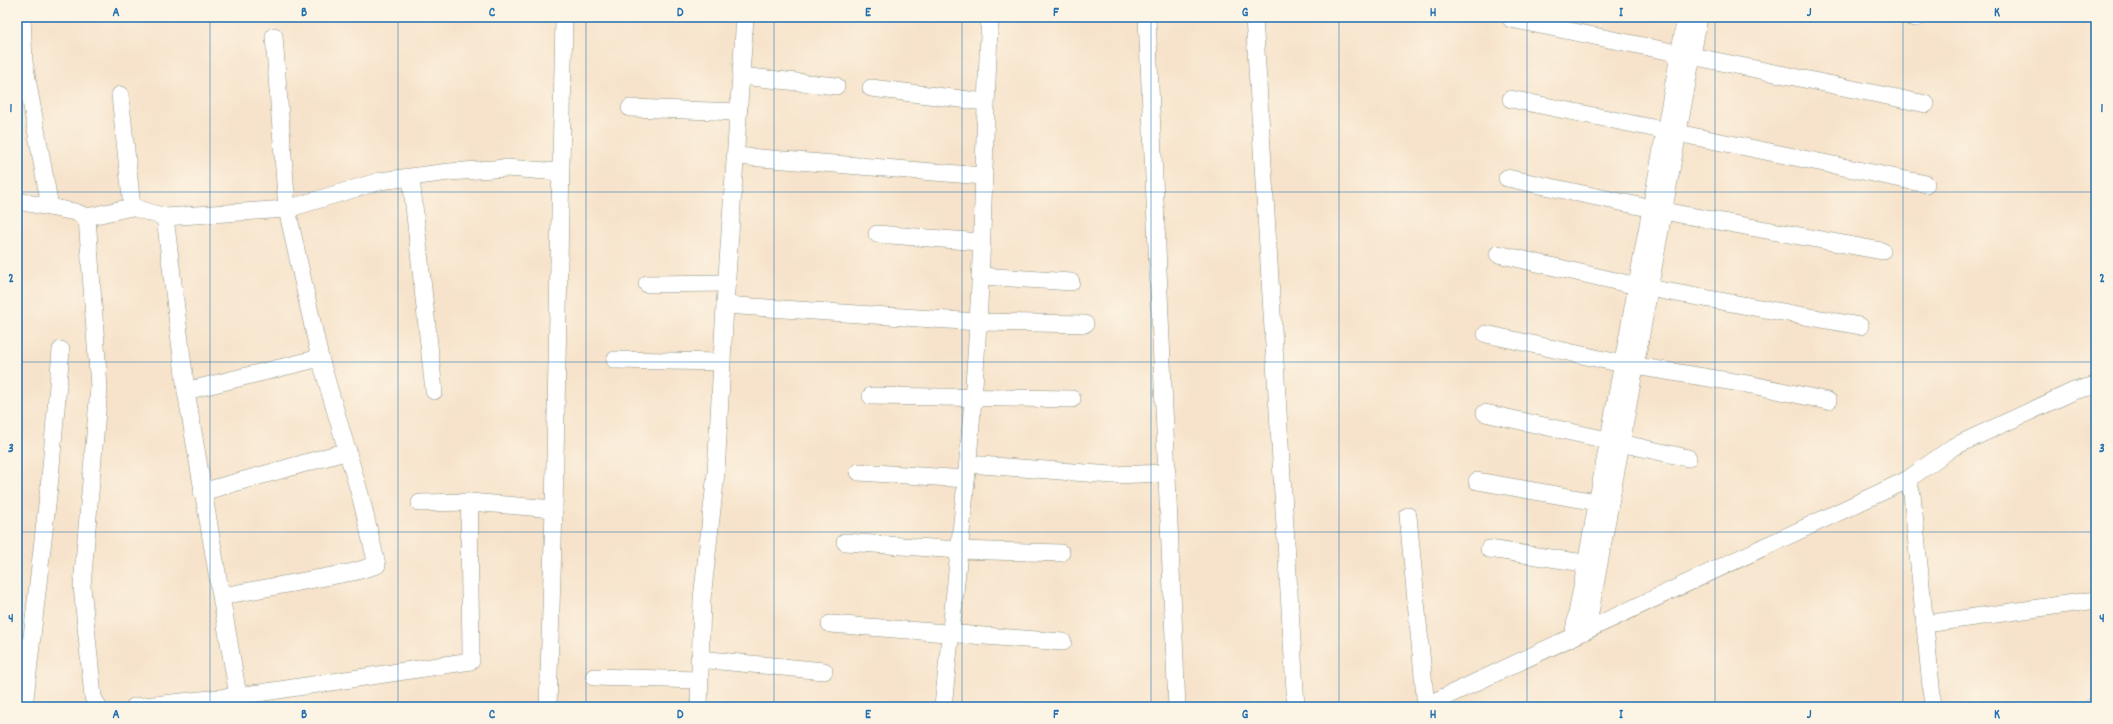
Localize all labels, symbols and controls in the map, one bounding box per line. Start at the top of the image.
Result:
text: A [112,4,120,23]
text: B [301,4,307,23]
text: C [489,4,496,23]
text: D [677,4,684,23]
text: E [865,4,872,23]
text: F [1053,4,1059,23]
text: G [1242,4,1249,23]
text: H [1430,4,1437,23]
text: I [1619,4,1624,23]
text: J [1807,4,1812,23]
text: K [1994,4,2000,23]
text: 1 [10,100,13,119]
text: 1 [2101,100,2104,119]
text: 2 [8,270,14,289]
text: 2 [2099,270,2105,289]
text: 3 [8,440,14,459]
text: 3 [2099,440,2105,459]
text: 4 [8,610,14,629]
text: 4 [2099,610,2105,629]
text: A [112,706,120,724]
text: B [301,706,307,724]
text: C [489,706,496,724]
text: D [677,706,684,724]
text: E [865,706,872,724]
text: F [1053,706,1059,724]
text: G [1242,706,1249,724]
text: H [1430,706,1437,724]
text: I [1619,706,1624,724]
text: J [1807,706,1812,724]
text: K [1994,706,2000,724]

